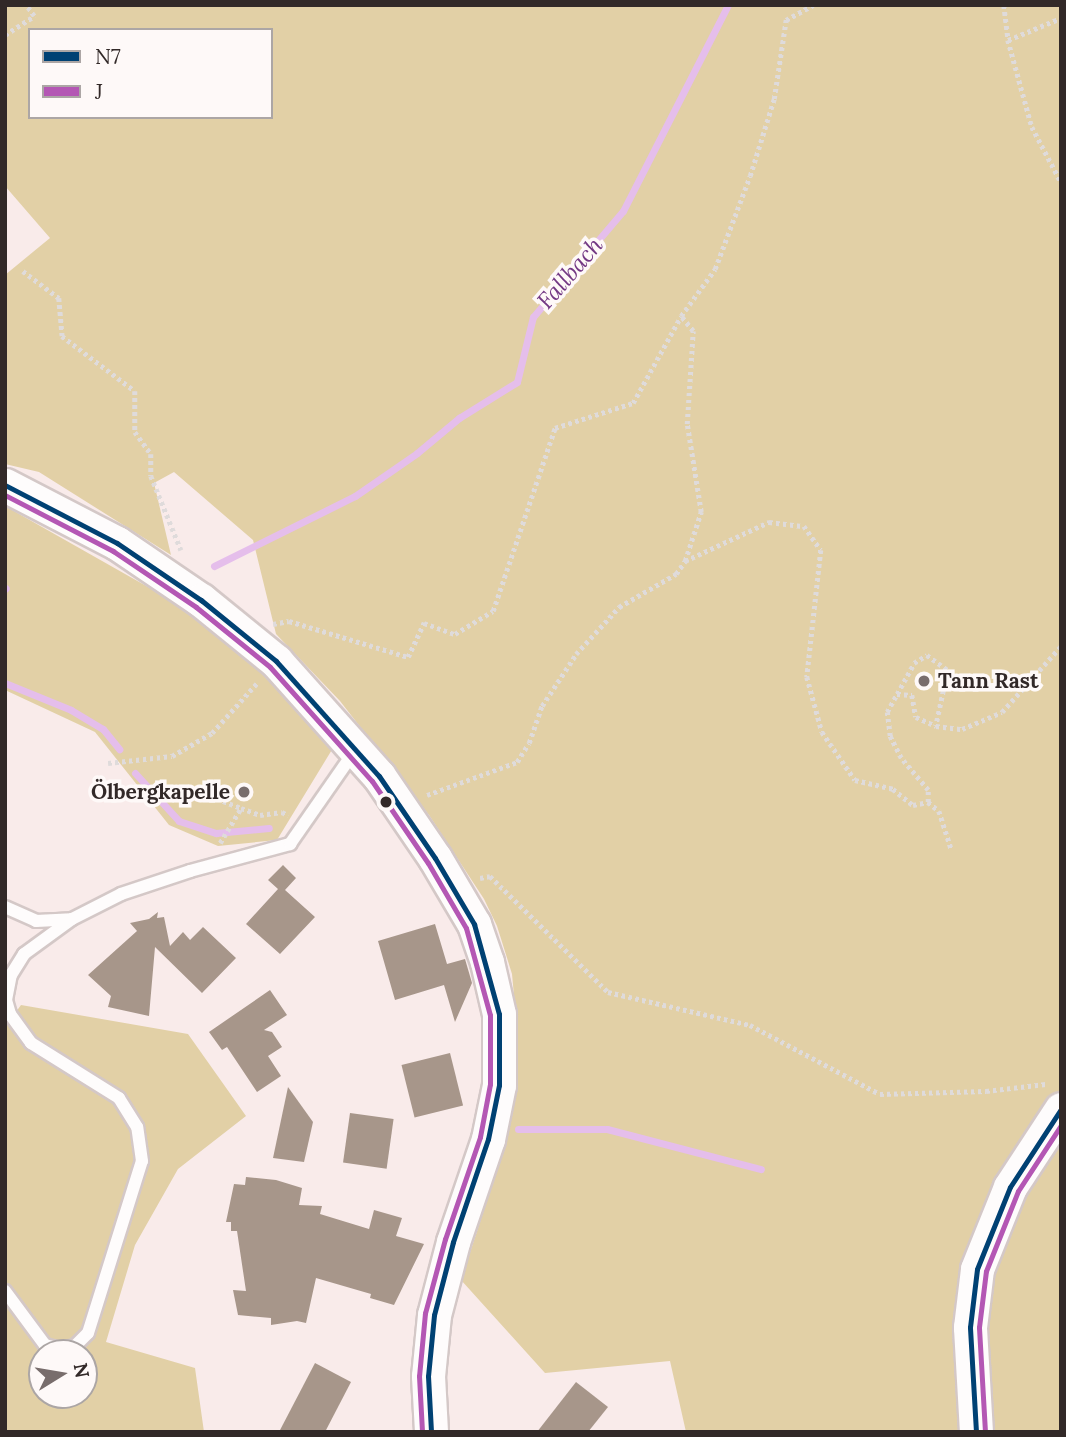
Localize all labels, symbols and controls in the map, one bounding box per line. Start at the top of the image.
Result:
legend [28,28,273,119]
text: N7 [95,43,121,70]
text: J [95,78,103,105]
water label: Fallbach [532,232,608,314]
place label: Tann Rast [938,668,1039,694]
marker: Tann Rast [916,673,932,689]
place label: Ölbergkapelle [91,779,230,805]
marker: Ölbergkapelle [236,784,252,800]
unlabelled marker [379,795,393,809]
north arrow [28,1339,98,1409]
text: N [68,1361,95,1380]

